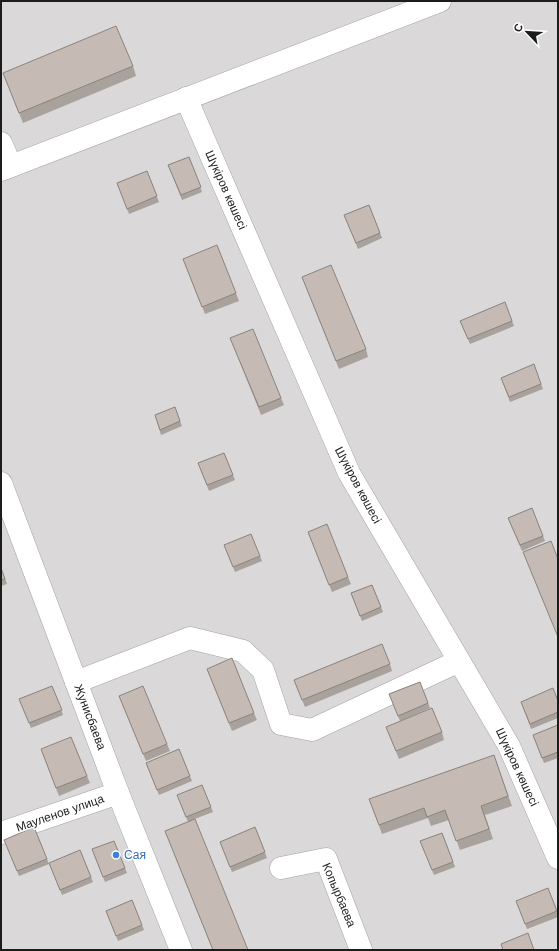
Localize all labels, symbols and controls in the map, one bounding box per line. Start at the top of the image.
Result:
north arrow [507,12,547,52]
text: С [511,22,525,34]
street label: Шүкіров көшесі [202,148,250,232]
street label: Шүкіров көшесі [332,444,384,526]
street label: Жунисбаева [71,682,109,752]
street label: Шүкіров көшесі [493,726,541,808]
street label: Мауленов улица [14,791,106,835]
place label: Сая [124,848,146,862]
marker: Сая [111,850,121,860]
street label: Копырбаева [319,861,359,929]

